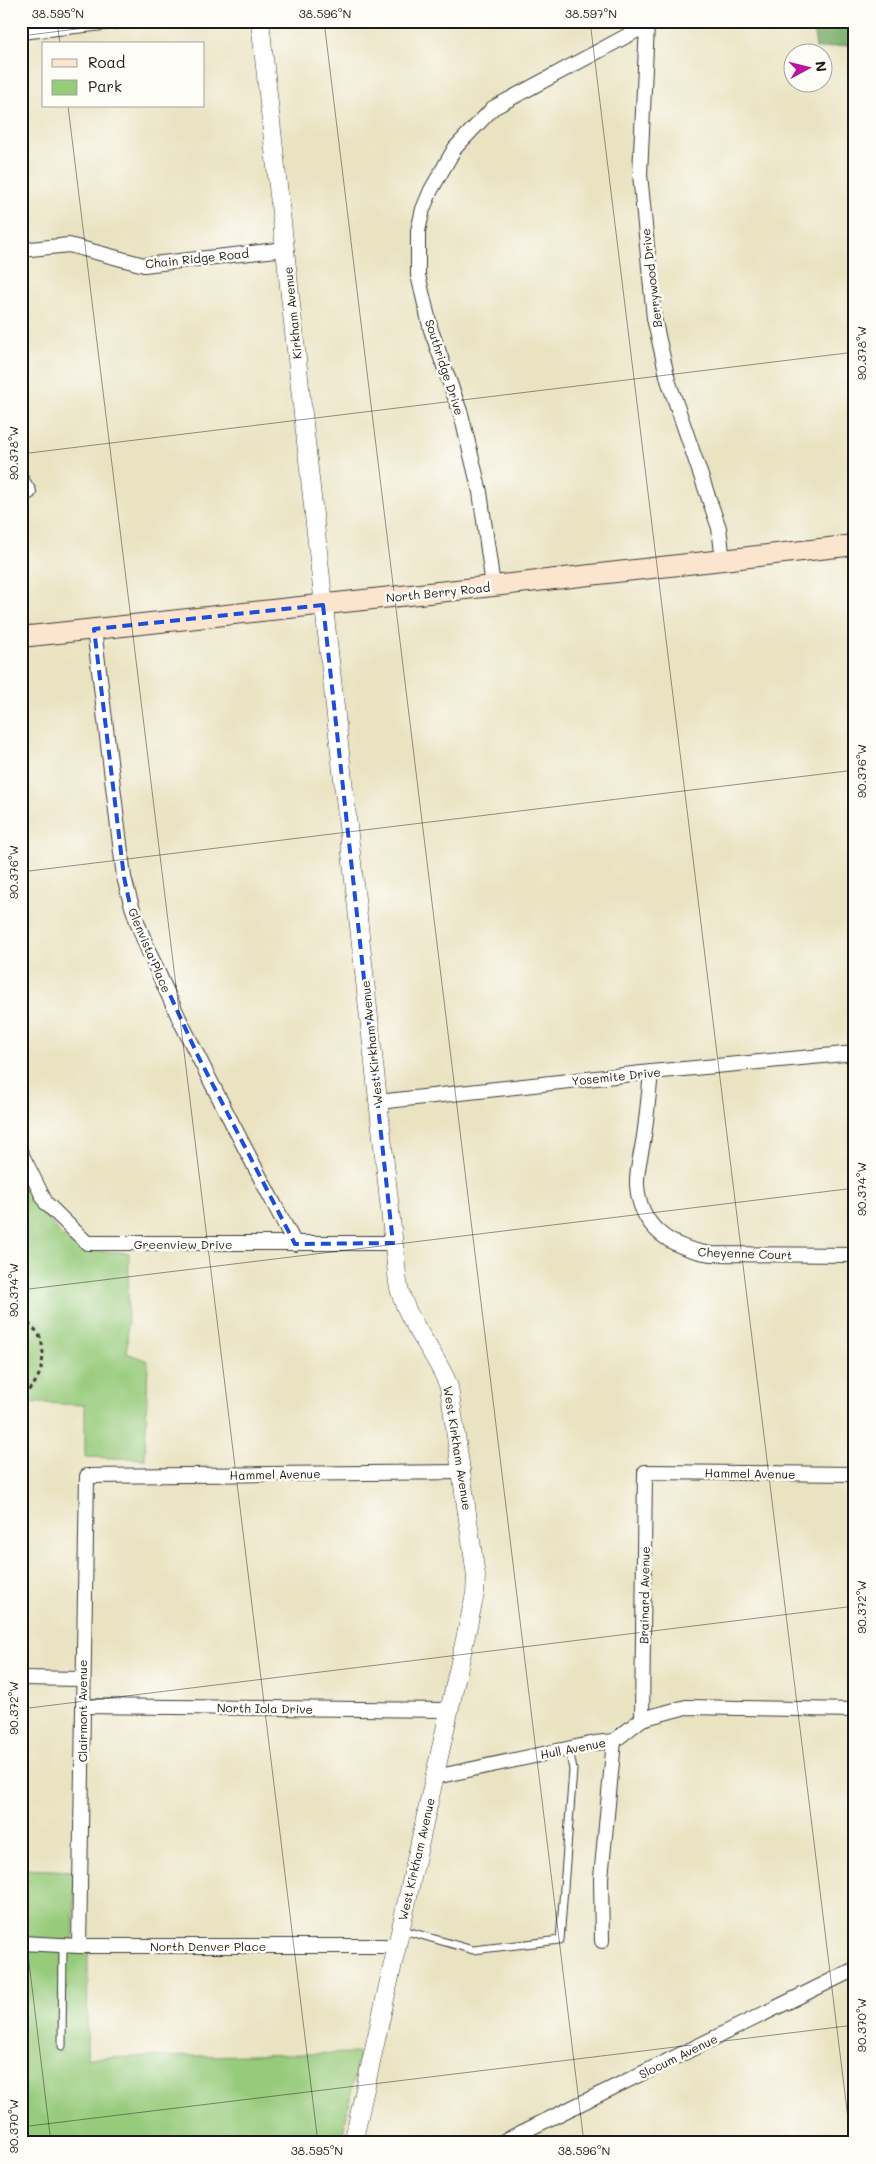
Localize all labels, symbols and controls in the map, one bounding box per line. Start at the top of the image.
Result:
text: 38.595°N [32,5,84,21]
text: 38.596°N [299,5,351,21]
text: 38.597°N [565,5,617,21]
legend [42,42,205,108]
north arrow [784,42,834,92]
text: Road [88,52,125,72]
text: N [811,60,831,73]
text: Park [88,76,122,96]
street label: Berrywood Drive [637,227,665,329]
street label: Chain Ridge Road [144,245,250,271]
street label: Kirkham Avenue [279,266,305,360]
street label: Southridge Drive [422,317,468,417]
text: 90.378°W [853,326,869,380]
text: 90.378°W [5,426,21,480]
street label: North Berry Road [385,579,491,605]
text: 90.376°W [853,744,869,798]
text: 90.376°W [5,845,21,899]
street label: Glenvista Place [125,905,175,995]
street label: West Kirkham Avenue [356,980,386,1106]
street label: Yosemite Drive [571,1063,661,1089]
text: 90.374°W [853,1162,869,1216]
street label: Greenview Drive [134,1236,232,1252]
street label: Cheyenne Court [697,1243,793,1263]
text: 90.374°W [5,1263,21,1317]
street label: West Kirkham Avenue [440,1385,476,1511]
street label: Hammel Avenue [704,1464,796,1482]
street label: Hammel Avenue [229,1465,321,1483]
street label: Brainard Avenue [635,1546,653,1644]
text: 90.372°W [853,1580,869,1634]
street label: Clairmont Avenue [74,1660,90,1762]
text: 90.372°W [5,1681,21,1735]
street label: North Iola Drive [217,1699,313,1717]
street label: Hull Avenue [539,1734,607,1762]
street label: West Kirkham Avenue [394,1796,438,1922]
street label: North Denver Place [150,1938,266,1954]
text: 90.370°W [853,1998,869,2052]
street label: Slocum Avenue [636,2030,720,2082]
text: 90.370°W [5,2099,21,2153]
text: 38.595°N [291,2142,343,2158]
text: 38.596°N [558,2142,610,2158]

